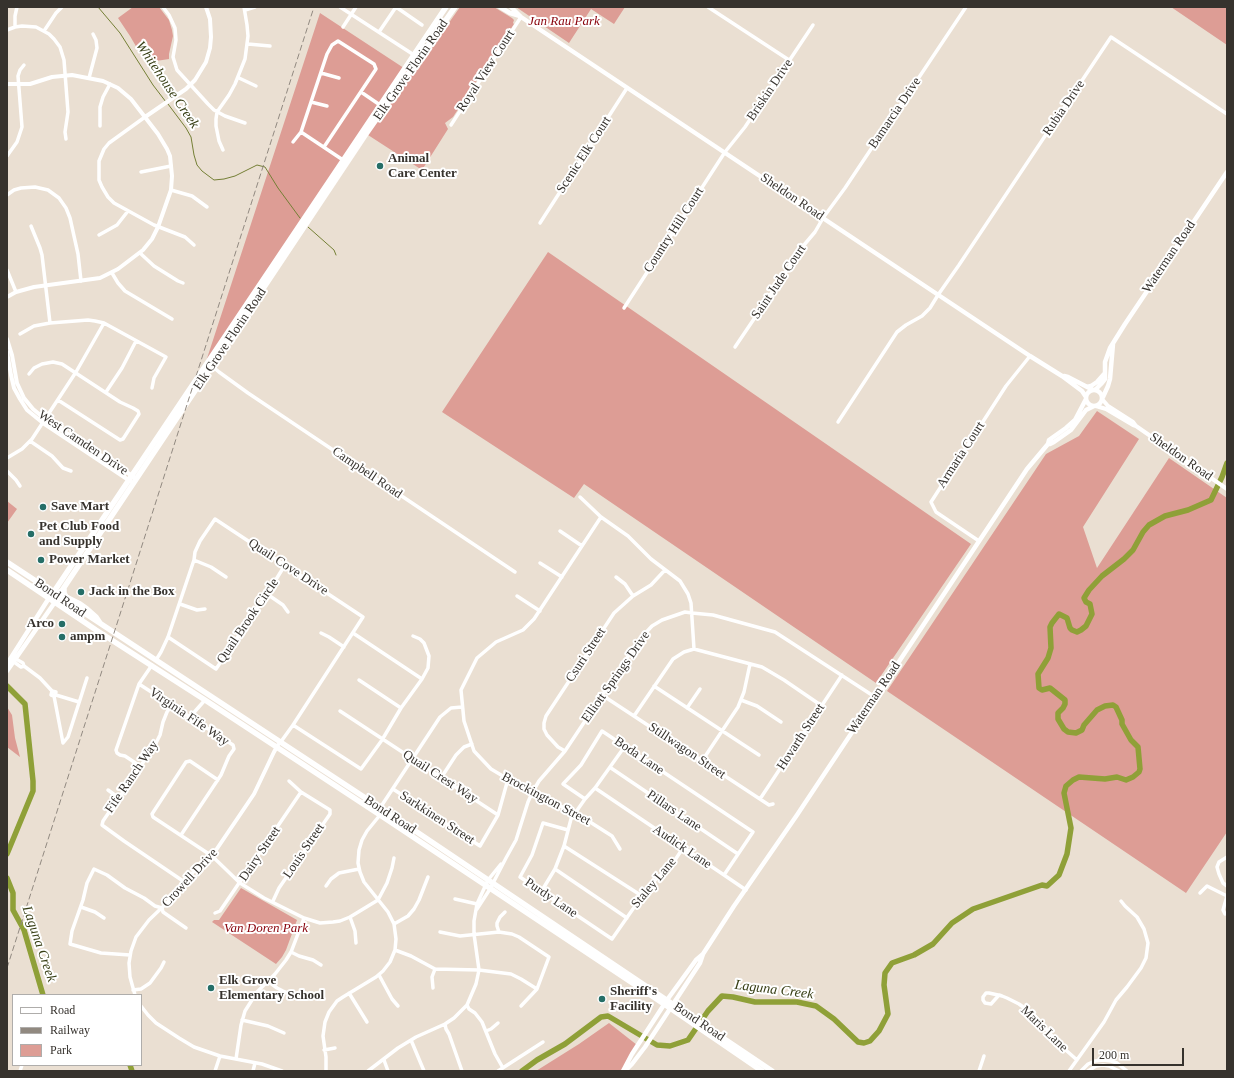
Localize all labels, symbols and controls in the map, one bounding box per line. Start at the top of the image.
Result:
park label: Jan Rau Park [528,14,600,30]
street label: Elk Grove Florin Road [370,17,452,123]
street label: Royal View Court [454,27,518,115]
water label: Whitehouse Creek [132,38,202,132]
street label: Briskin Drive [744,56,796,124]
street label: Bamarcia Drive [865,74,925,152]
street label: Rubia Drive [1040,77,1088,139]
street label: Scenic Elk Court [553,114,615,196]
place label: Animal Care Center [388,151,457,182]
marker: Animal Care Center [375,161,385,171]
street label: Sheldon Road [757,170,827,224]
street label: Country Hill Court [641,184,707,276]
street label: Waterman Road [1139,218,1199,296]
street label: Saint Jude Court [748,242,810,322]
street label: Elk Grove Florin Road [190,285,270,393]
street label: West Camden Drive [35,407,131,479]
street label: Armaria Court [934,419,988,491]
street label: Sheldon Road [1147,430,1215,484]
street label: Campbell Road [329,444,405,502]
place label: Save Mart [51,499,109,515]
marker: Save Mart [38,502,48,512]
place label: Pet Club Food and Supply [39,519,119,550]
marker: Pet Club Food and Supply [26,529,36,539]
street label: Quail Cove Drive [245,535,331,599]
place label: Power Market [49,552,129,568]
marker: Power Market [36,555,46,565]
street label: Bond Road [31,575,89,621]
street label: Quail Brook Circle [214,575,282,667]
place label: Jack in the Box [89,584,175,600]
marker: Jack in the Box [76,587,86,597]
place label: Arco [27,616,54,632]
marker: Arco [57,619,67,629]
street label: Csuri Street [563,625,609,685]
street label: Elliott Springs Drive [579,628,653,726]
place label: ampm [70,629,105,645]
marker: ampm [57,632,67,642]
street label: Waterman Road [844,659,904,737]
street label: Virginia Fife Way [146,684,232,750]
street label: Hovarth Street [774,701,828,773]
street label: Stillwagon Street [645,719,729,783]
street label: Boda Lane [611,734,667,778]
street label: Fife Ranch Way [102,738,162,816]
street label: Quail Crest Way [400,747,480,807]
street label: Brockington Street [499,769,593,829]
street label: Pillars Lane [644,787,704,835]
street label: Sarkkinen Street [397,788,477,848]
street label: Bond Road [361,792,419,838]
street label: Louis Street [280,820,328,882]
street label: Audick Lane [650,822,714,872]
street label: Dairy Street [236,823,284,885]
street label: Crowell Drive [159,845,221,911]
street label: Staley Lane [628,854,680,912]
street label: Purdy Lane [522,875,580,921]
water label: Laguna Creek [18,904,60,984]
park label: Van Doren Park [224,921,308,937]
place label: Elk Grove Elementary School [219,973,324,1004]
water label: Laguna Creek [734,977,814,1003]
marker: Elk Grove Elementary School [206,983,216,993]
place label: Sheriff's Facility [610,984,657,1015]
legend [12,994,142,1066]
marker: Sheriff's Facility [597,994,607,1004]
street label: Bond Road [670,999,728,1045]
text: Road [50,1003,75,1017]
street label: Maris Lane [1017,1003,1071,1055]
text: Railway [50,1023,90,1037]
scale bar [1094,1040,1186,1066]
text: Park [50,1043,72,1057]
text: 200 m [1099,1048,1129,1062]

